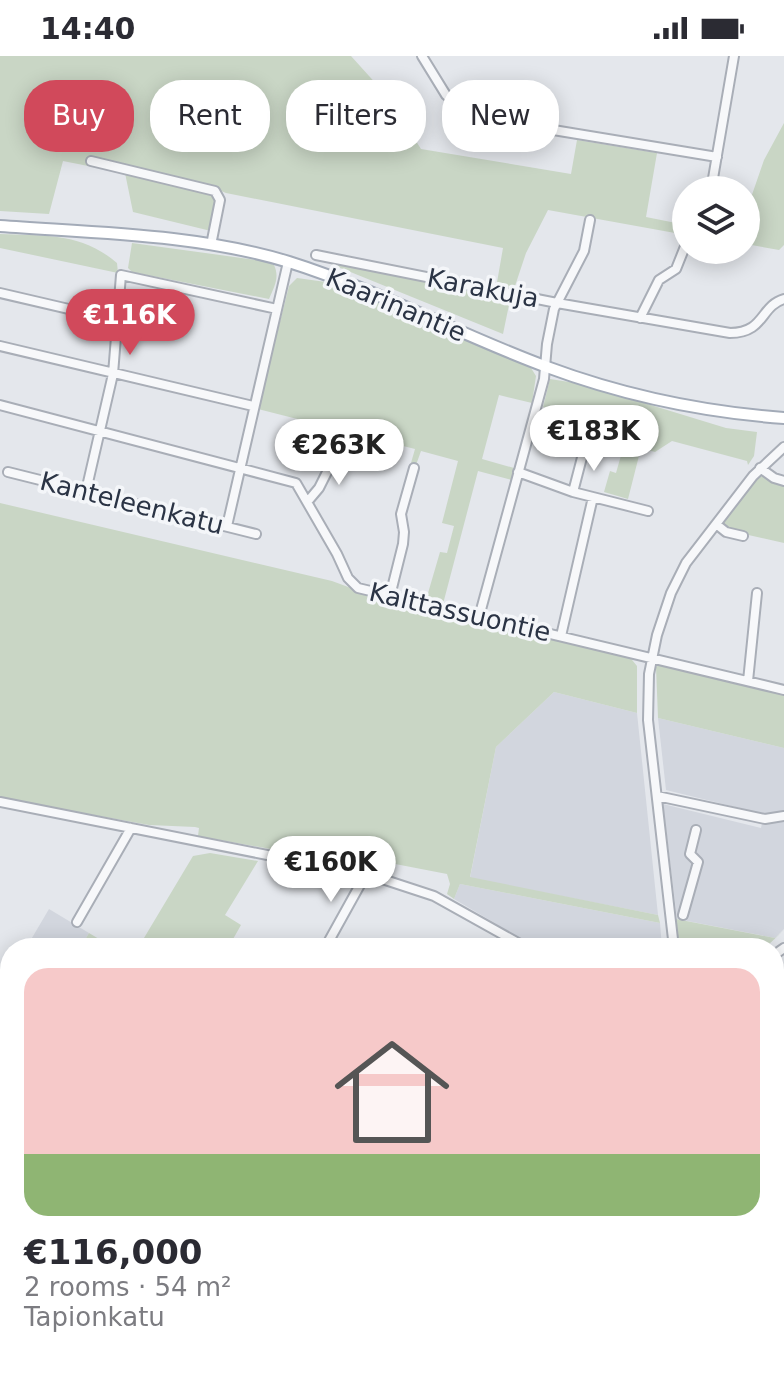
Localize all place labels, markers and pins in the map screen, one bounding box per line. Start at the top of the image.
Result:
pin: €116K [74,289,186,357]
pin: €183K [538,405,650,473]
pin: €263K [283,419,395,487]
pin: €160K [275,836,387,904]

